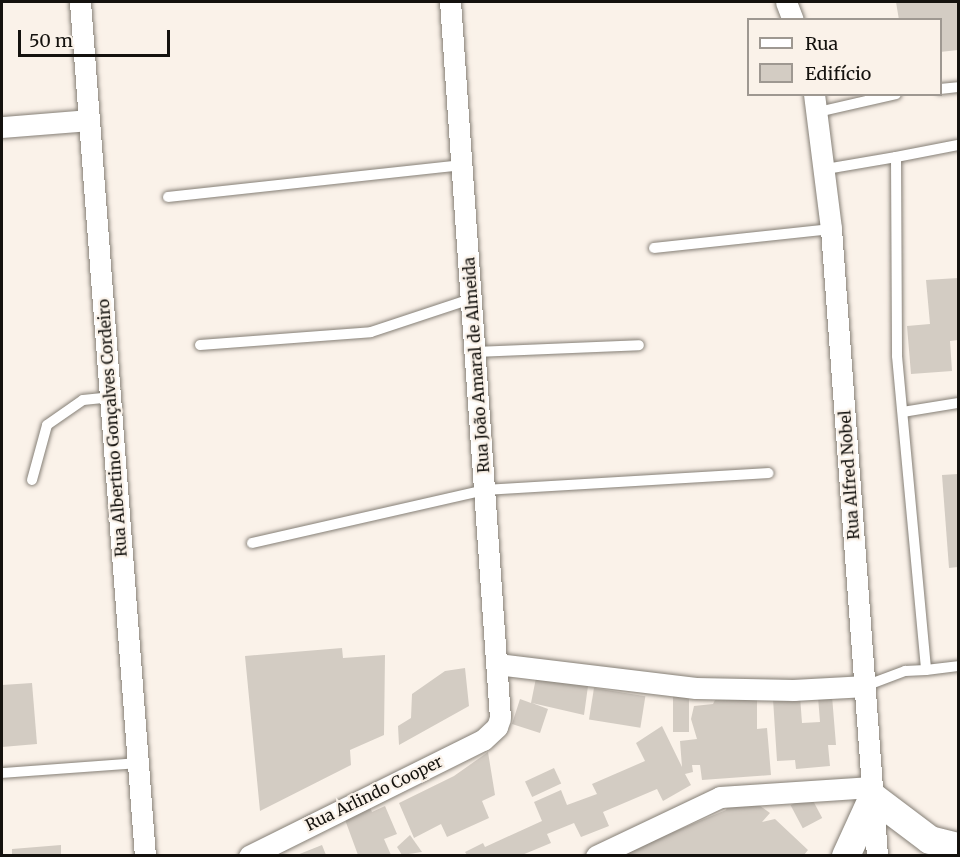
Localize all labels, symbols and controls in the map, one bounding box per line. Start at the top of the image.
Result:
scale bar [21,18,172,56]
legend [747,18,942,96]
text: 50 m [29,29,73,52]
text: Rua [805,32,838,55]
text: Edifício [805,62,871,85]
street label: Rua João Amaral de Almeida [459,256,493,474]
street label: Rua Albertino Gonçalves Cordeiro [93,298,131,558]
street label: Rua Alfred Nobel [835,410,863,540]
street label: Rua Arlindo Cooper [302,751,446,835]

